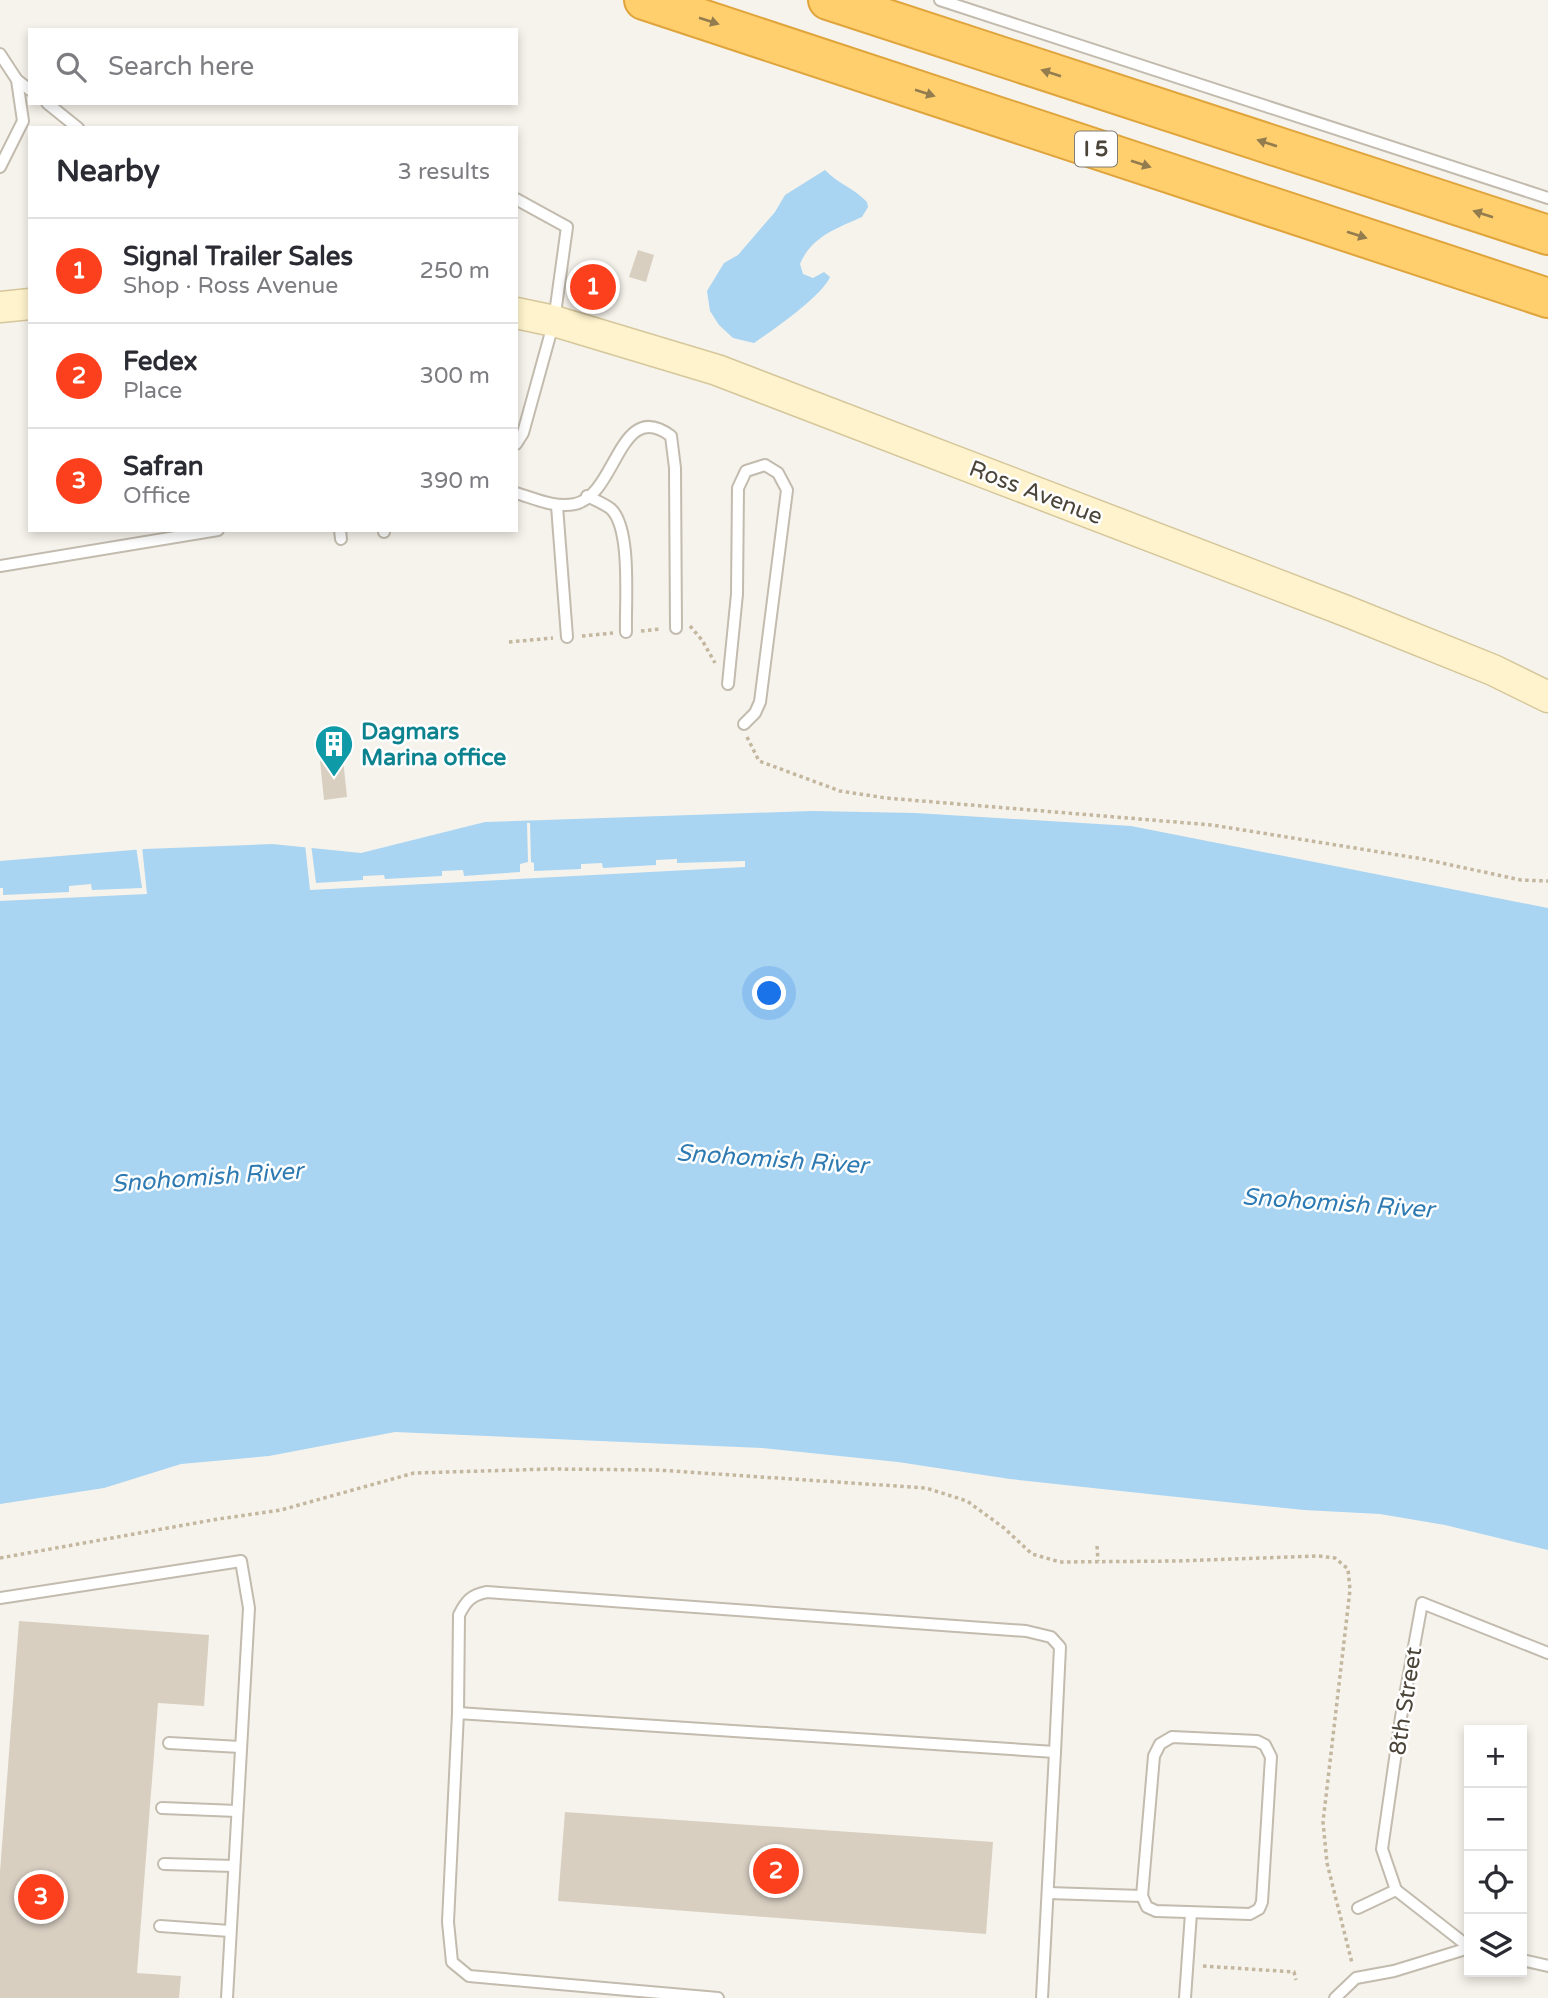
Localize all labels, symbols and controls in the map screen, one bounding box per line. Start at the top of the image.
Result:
one-way arrow [699,17,720,27]
search box [28,28,518,105]
icon: search [52,48,90,86]
text: Search here [108,51,254,82]
one-way arrow [1040,67,1061,78]
one-way arrow [915,88,936,98]
road number: I 5 [1075,132,1117,166]
one-way arrow [1256,138,1277,148]
text: Nearby [56,153,160,190]
text: 3 results [397,158,490,186]
one-way arrow [1131,159,1152,169]
one-way arrow [1472,208,1493,219]
one-way arrow [1347,230,1368,241]
text: Signal Trailer Sales [123,241,353,272]
text: 1 [72,257,86,285]
text: 250 m [420,257,490,285]
pin: 1 [570,261,616,313]
text: Shop · Ross Avenue [123,272,338,300]
text: Fedex [123,346,198,377]
text: 2 [72,362,86,390]
text: 300 m [420,362,490,390]
text: Place [123,377,182,405]
text: Safran [123,451,204,482]
street label: Ross Avenue [965,455,1106,531]
text: 3 [72,467,86,495]
text: 390 m [420,467,490,495]
text: Office [123,482,191,510]
place label: Dagmars Marina office [361,718,506,772]
building icon: Dagmars Marina office [313,723,355,778]
your location [752,976,786,1010]
water label: Snohomish River [675,1138,871,1181]
water label: Snohomish River [110,1156,306,1199]
water label: Snohomish River [1241,1182,1437,1225]
street label: 8th Street [1384,1645,1428,1757]
map controls [1464,1725,1527,1977]
button: + [1464,1725,1527,1788]
button: − [1464,1788,1527,1851]
pin: 2 [753,1845,799,1897]
button: locate [1464,1851,1527,1914]
pin: 3 [18,1871,64,1923]
button: layers [1464,1914,1527,1977]

